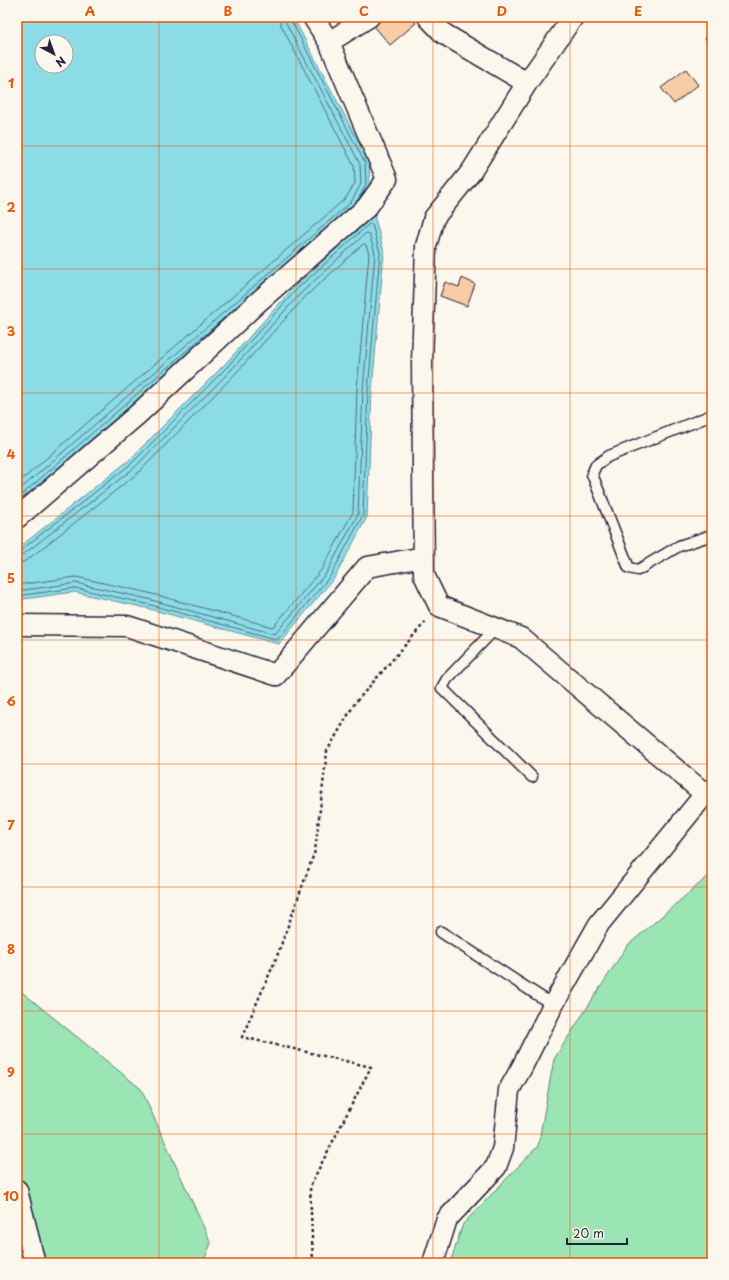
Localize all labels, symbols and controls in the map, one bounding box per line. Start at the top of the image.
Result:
text: A [85,1,95,20]
text: B [224,1,233,20]
text: C [359,1,369,20]
text: D [497,1,507,20]
text: E [634,1,642,20]
north arrow [34,34,74,74]
text: N [52,53,70,71]
text: 1 [8,73,14,92]
text: 2 [6,197,16,216]
text: 3 [7,321,16,340]
text: 4 [7,444,16,463]
text: 5 [7,568,15,587]
text: 6 [6,691,16,710]
text: 7 [7,815,15,834]
text: 8 [7,939,15,958]
text: 9 [7,1062,15,1081]
text: 10 [3,1186,19,1205]
scale bar [567,1220,627,1246]
text: 20 m [573,1224,604,1242]

